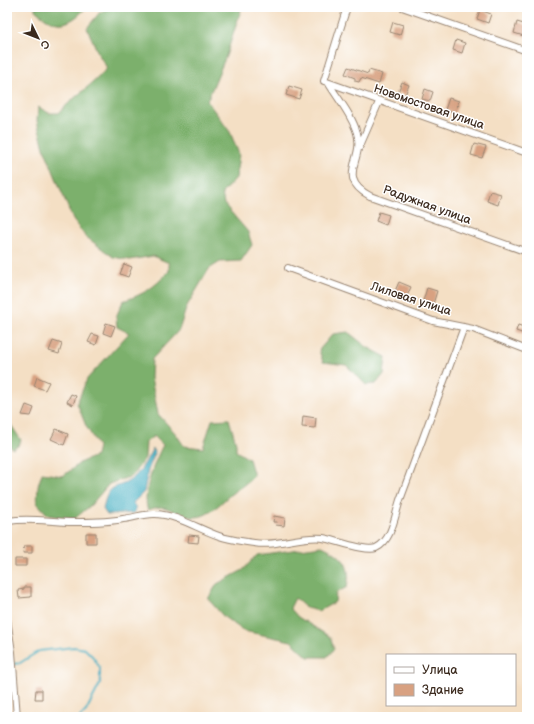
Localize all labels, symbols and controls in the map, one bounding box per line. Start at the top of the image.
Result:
north arrow [18,18,58,58]
text: С [37,37,52,52]
street label: Новомостовая улица [372,81,486,133]
street label: Радужная улица [381,182,473,228]
street label: Лиловая улица [368,279,453,319]
legend [386,654,516,706]
text: Улица [422,663,458,678]
text: Здание [422,683,464,698]

